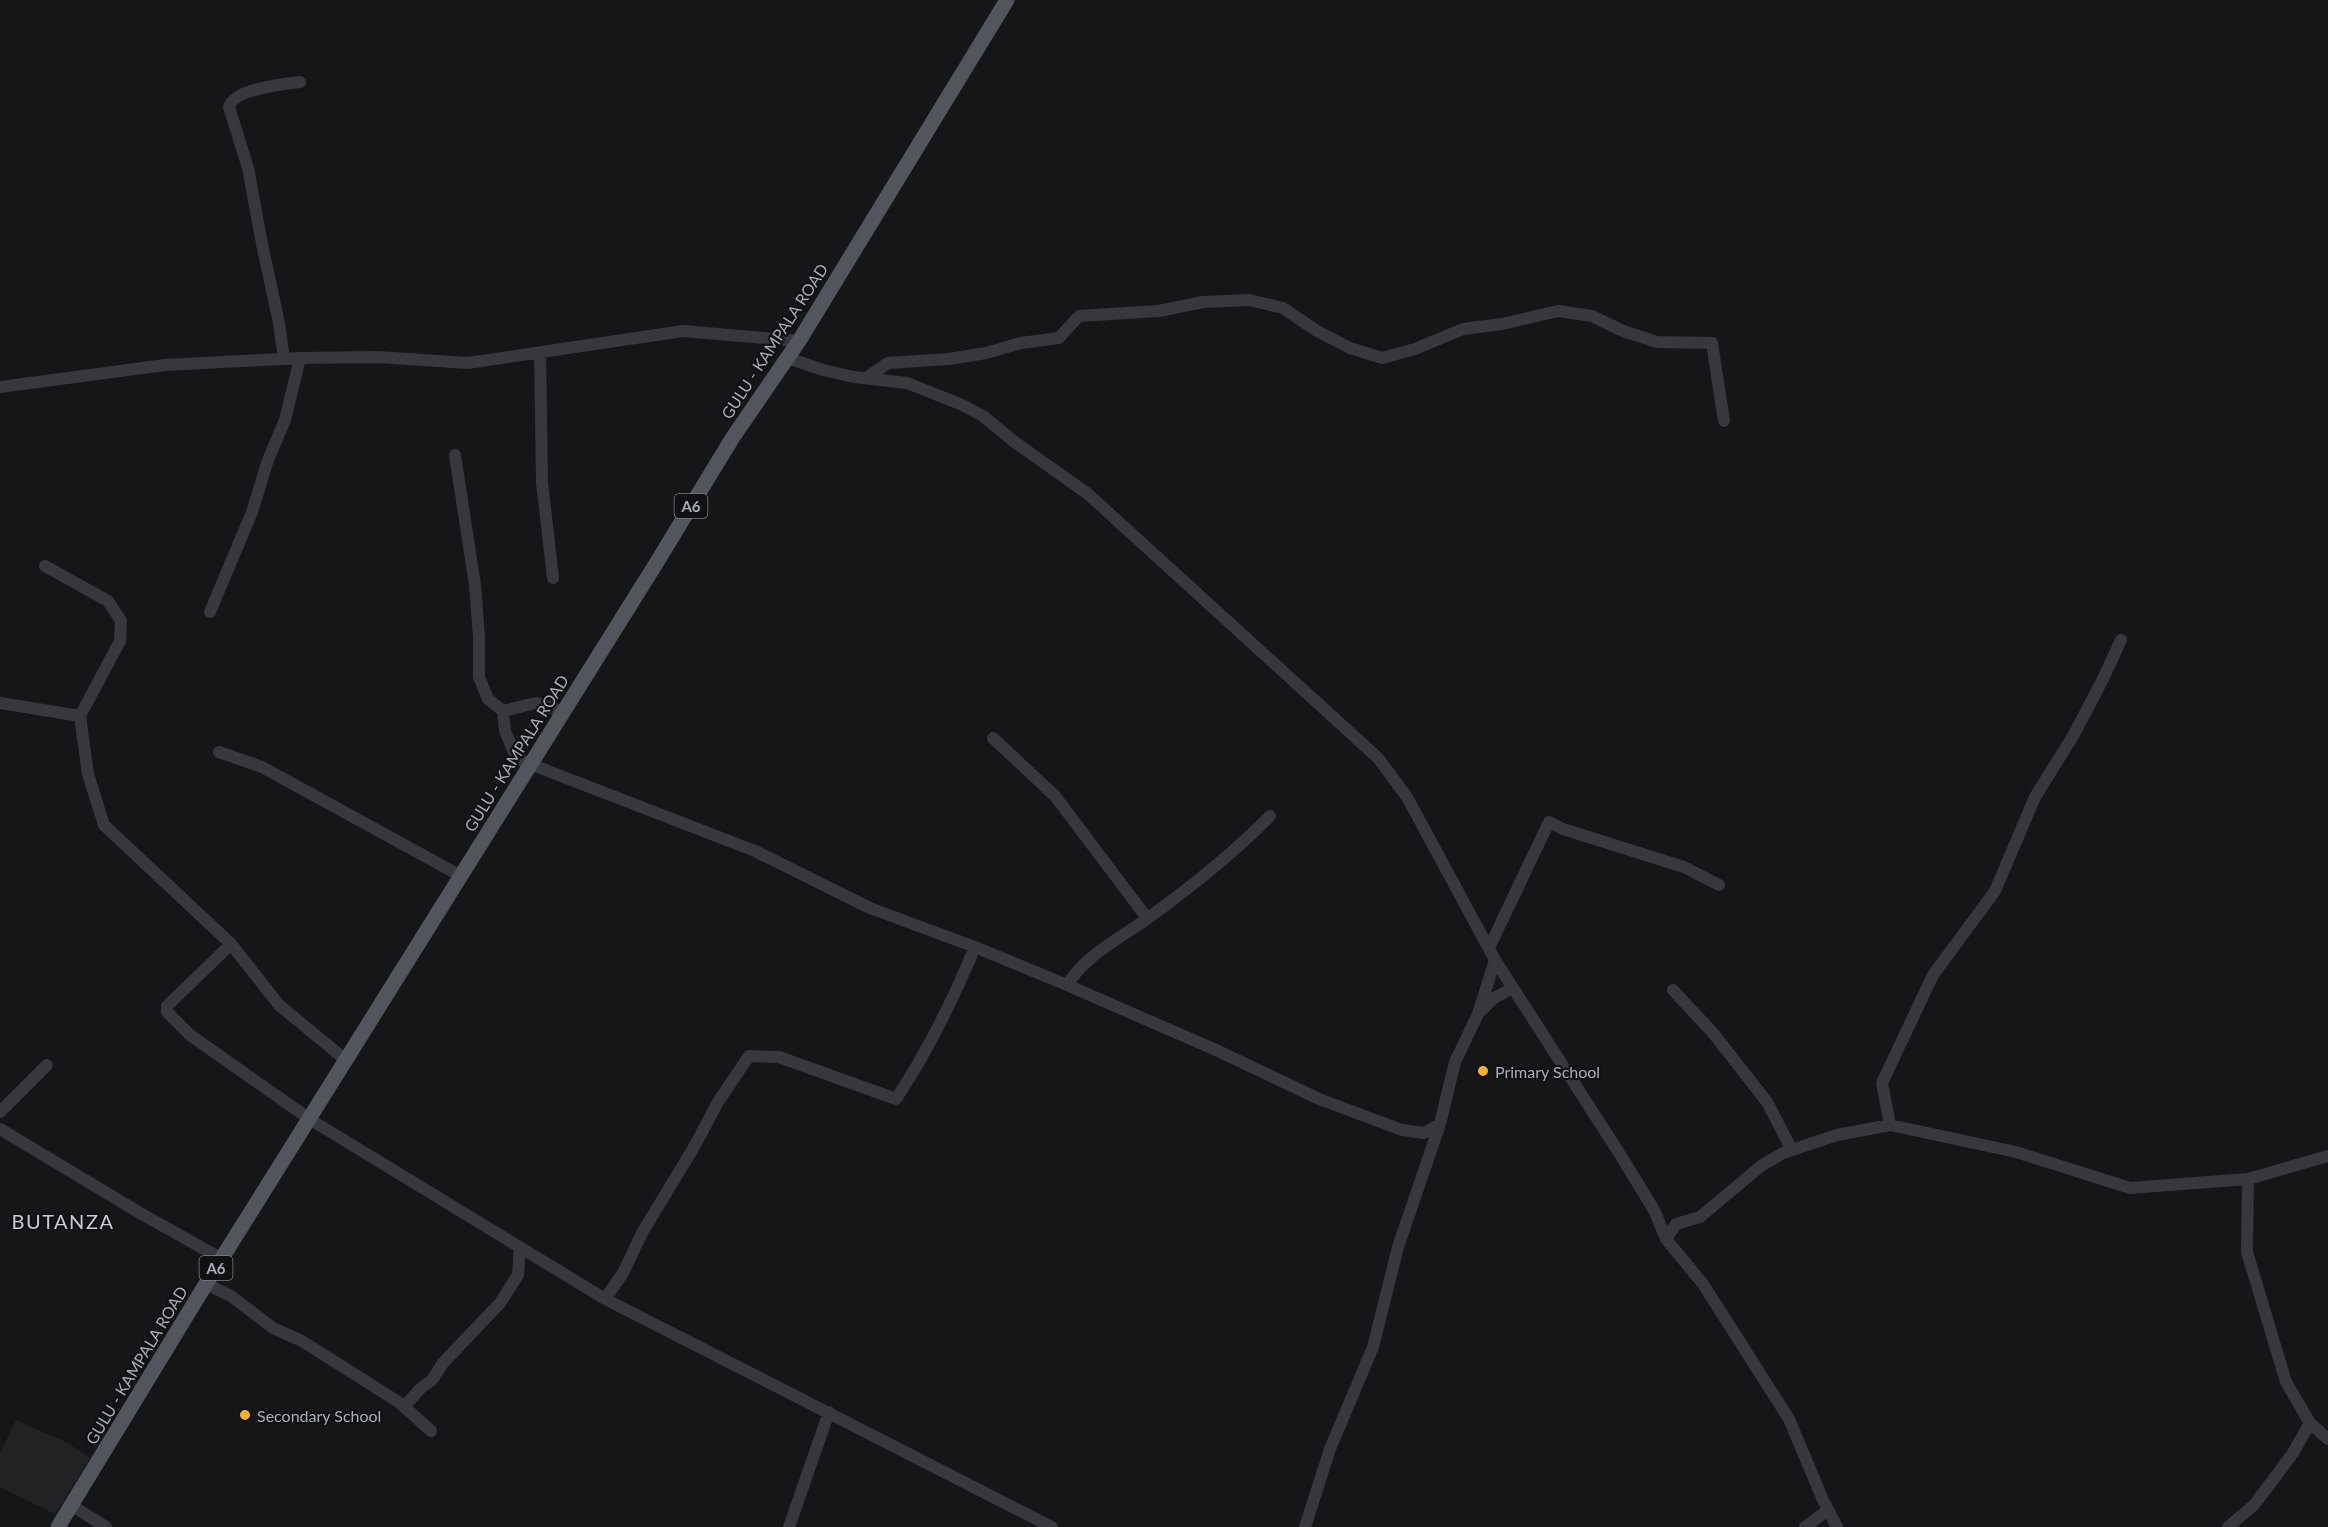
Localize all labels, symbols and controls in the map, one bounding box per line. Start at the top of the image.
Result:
street label: GULU - KAMPALA ROAD [717,260,831,422]
road number: A6 [674,494,708,518]
street label: GULU - KAMPALA ROAD [460,671,572,835]
place label: Primary School [1495,1062,1600,1081]
marker: Primary School [1476,1064,1490,1078]
district label: BUTANZA [12,1209,114,1233]
road number: A6 [200,1256,232,1280]
street label: GULU - KAMPALA ROAD [81,1282,191,1448]
place label: Secondary School [257,1406,381,1425]
marker: Secondary School [238,1408,252,1422]

